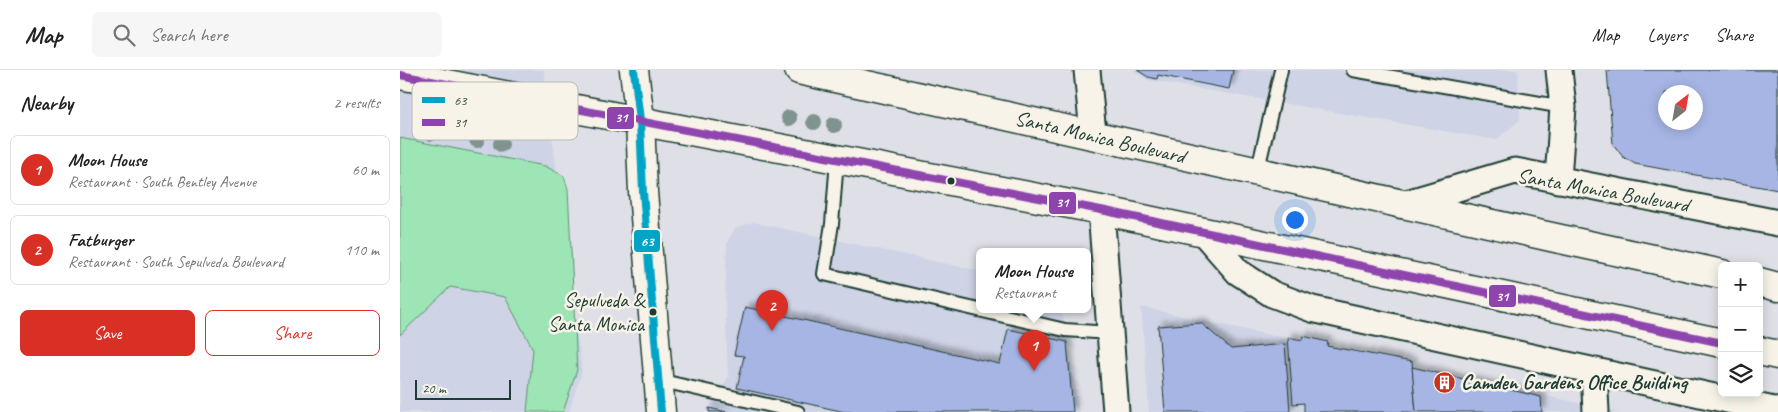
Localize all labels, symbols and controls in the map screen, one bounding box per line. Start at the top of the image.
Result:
search box [92,12,442,57]
text: Map [25,20,62,50]
icon: search [110,21,138,49]
text: Search here [150,23,228,47]
text: Map [1592,24,1620,46]
text: Layers [1648,24,1687,46]
text: Share [1715,24,1753,46]
legend [412,82,578,140]
north arrow [1658,85,1703,130]
text: Nearby [20,90,73,116]
text: 63 [454,92,468,109]
text: 2 results [333,93,380,113]
street label: Santa Monica Boulevard [1012,105,1191,170]
line badge: 31 [606,106,635,130]
text: 31 [615,109,629,126]
text: 31 [454,114,467,131]
text: Moon House [68,148,147,172]
text: 1 [33,160,41,180]
text: 60 m [352,160,379,180]
street label: Santa Monica Boulevard [1515,162,1695,219]
text: Restaurant · South Bentley Avenue [68,172,256,192]
unlabelled marker [946,176,956,186]
line badge: 31 [1048,191,1077,215]
text: 31 [1056,194,1070,211]
your location [1282,207,1308,233]
text: Fatburger [68,228,133,252]
line badge: 63 [633,229,661,253]
text: 63 [641,233,655,250]
text: 2 [33,240,41,260]
text: 110 m [345,240,379,260]
popup [976,248,1091,313]
text: Restaurant · South Sepulveda Boulevard [68,252,283,272]
text: Moon House [994,259,1073,283]
map controls [1718,262,1763,397]
button: + [1718,262,1763,307]
text: Restaurant [994,283,1056,303]
line badge: 31 [1488,284,1517,308]
place label: Sepulveda & Santa Monica [548,288,647,337]
text: 31 [1496,288,1510,305]
pin: 2 [756,290,788,331]
marker: Sepulveda & Santa Monica [648,307,658,317]
button: − [1718,307,1763,352]
button: Save [20,310,195,356]
button: Share [205,310,380,356]
pin: 1 [1018,330,1050,371]
button: layers [1718,352,1763,397]
place label: Camden Gardens Office Building [1461,369,1690,395]
building icon: Camden Gardens Office Building [1433,370,1457,394]
scale bar [415,377,511,400]
text: 20 m [422,380,446,397]

